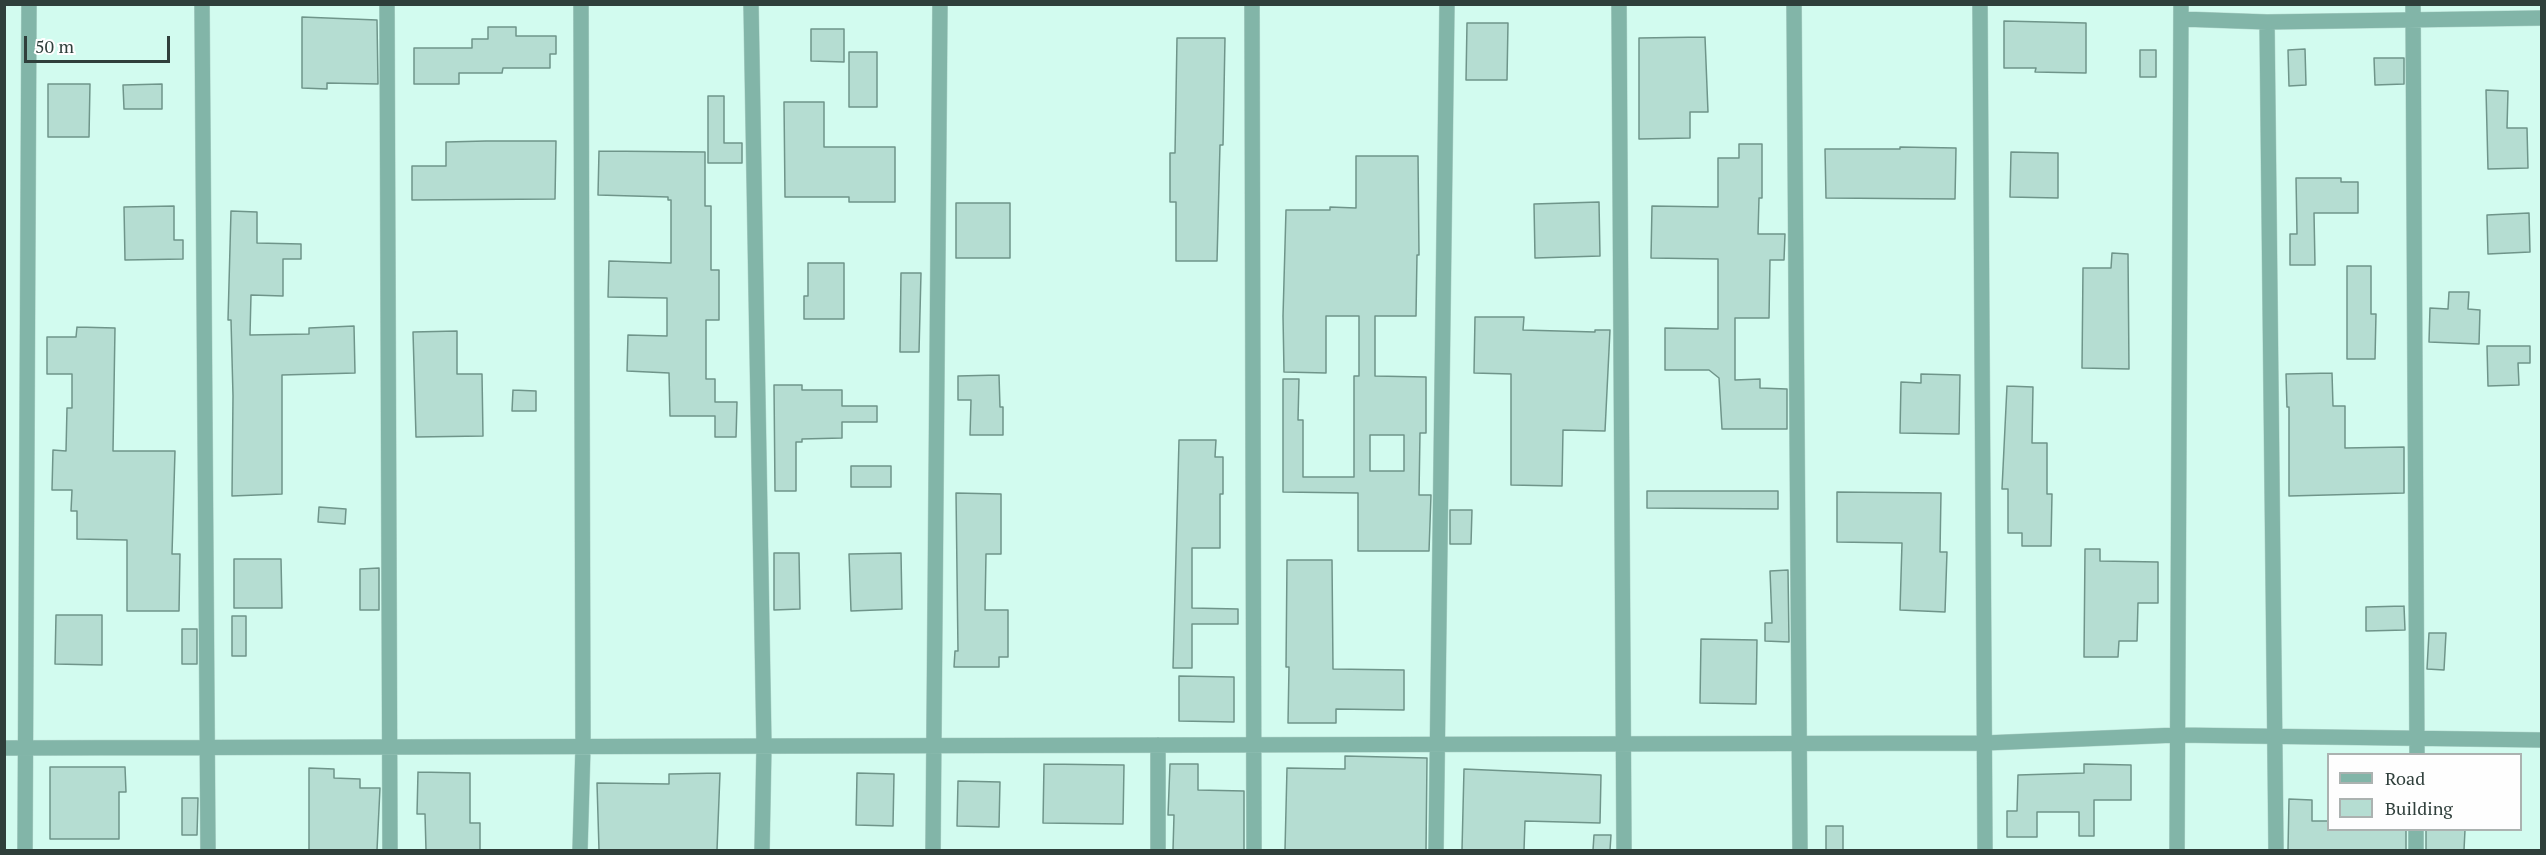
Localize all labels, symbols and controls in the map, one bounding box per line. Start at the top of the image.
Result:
scale bar [27,24,172,62]
text: 50 m [35,34,74,58]
legend [2327,753,2522,831]
text: Road [2385,766,2425,790]
text: Building [2385,796,2453,820]

